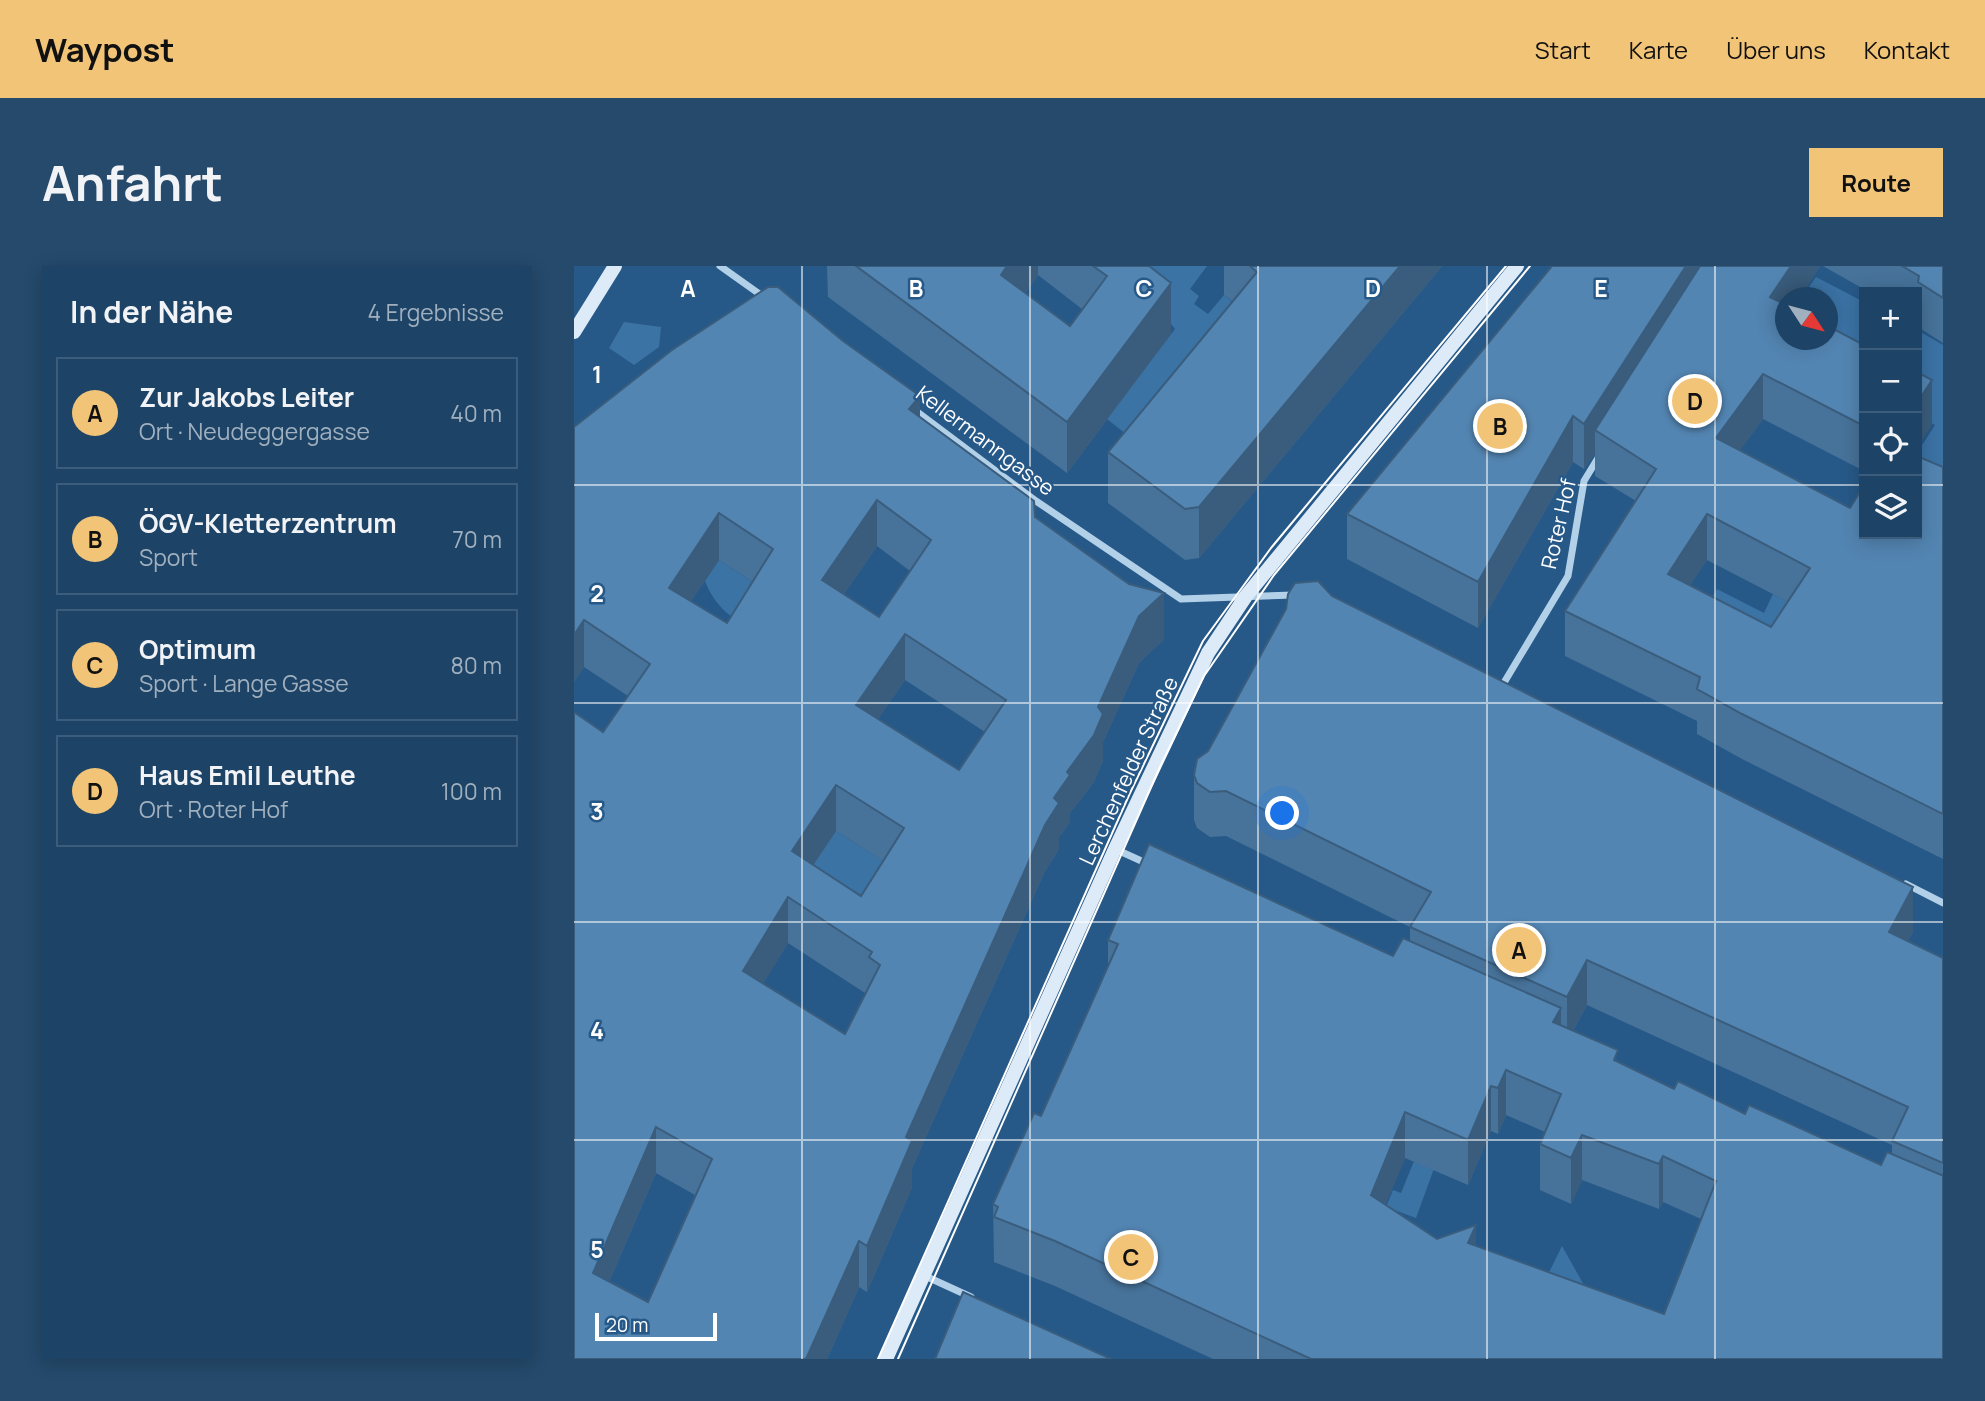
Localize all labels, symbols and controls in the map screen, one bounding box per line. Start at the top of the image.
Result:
text: Waypost [35,27,175,72]
text: Start [1535,33,1591,66]
text: Karte [1629,33,1688,66]
text: Über uns [1726,33,1826,66]
text: Kontakt [1864,33,1950,66]
button: Route [1809,148,1943,217]
text: Anfahrt [42,149,223,216]
text: A [680,272,696,304]
text: B [909,272,923,304]
text: C [1136,272,1153,304]
text: D [1365,272,1381,304]
text: E [1594,272,1608,304]
north arrow [1775,287,1838,350]
map controls [1859,287,1922,539]
button: + [1859,287,1922,350]
text: In der Nähe [70,291,233,332]
text: 4 Ergebnisse [368,296,504,328]
button: − [1859,350,1922,413]
text: 1 [592,358,602,390]
pin: D [1672,375,1718,427]
text: Zur Jakobs Leiter [139,379,354,415]
street label: Kellermanngasse [911,379,1060,501]
text: A [87,397,103,429]
text: 40 m [450,397,502,429]
pin: B [1477,400,1523,452]
button: locate [1859,413,1922,476]
text: Ort · Neudeggergasse [139,415,370,447]
street label: Roter Hof [1534,475,1582,572]
button: layers [1859,476,1922,539]
text: ÖGV-Kletterzentrum [139,505,397,541]
text: B [88,523,102,555]
text: 70 m [452,523,502,555]
text: Sport [139,541,198,573]
text: 2 [590,577,604,609]
text: Optimum [139,631,256,667]
text: C [87,649,104,681]
text: 80 m [451,649,502,681]
text: Sport · Lange Gasse [139,667,349,699]
street label: Lerchenfelder Straße [1072,672,1184,869]
text: Haus Emil Leuthe [139,757,356,793]
text: D [87,775,103,807]
text: 100 m [441,775,502,807]
text: Ort · Roter Hof [139,793,288,825]
text: 3 [590,795,604,827]
your location [1265,796,1299,830]
pin: A [1496,924,1542,976]
text: 4 [590,1014,604,1046]
pin: C [1108,1231,1154,1283]
text: 5 [590,1233,604,1265]
scale bar [595,1310,718,1342]
text: 20 m [606,1312,648,1338]

